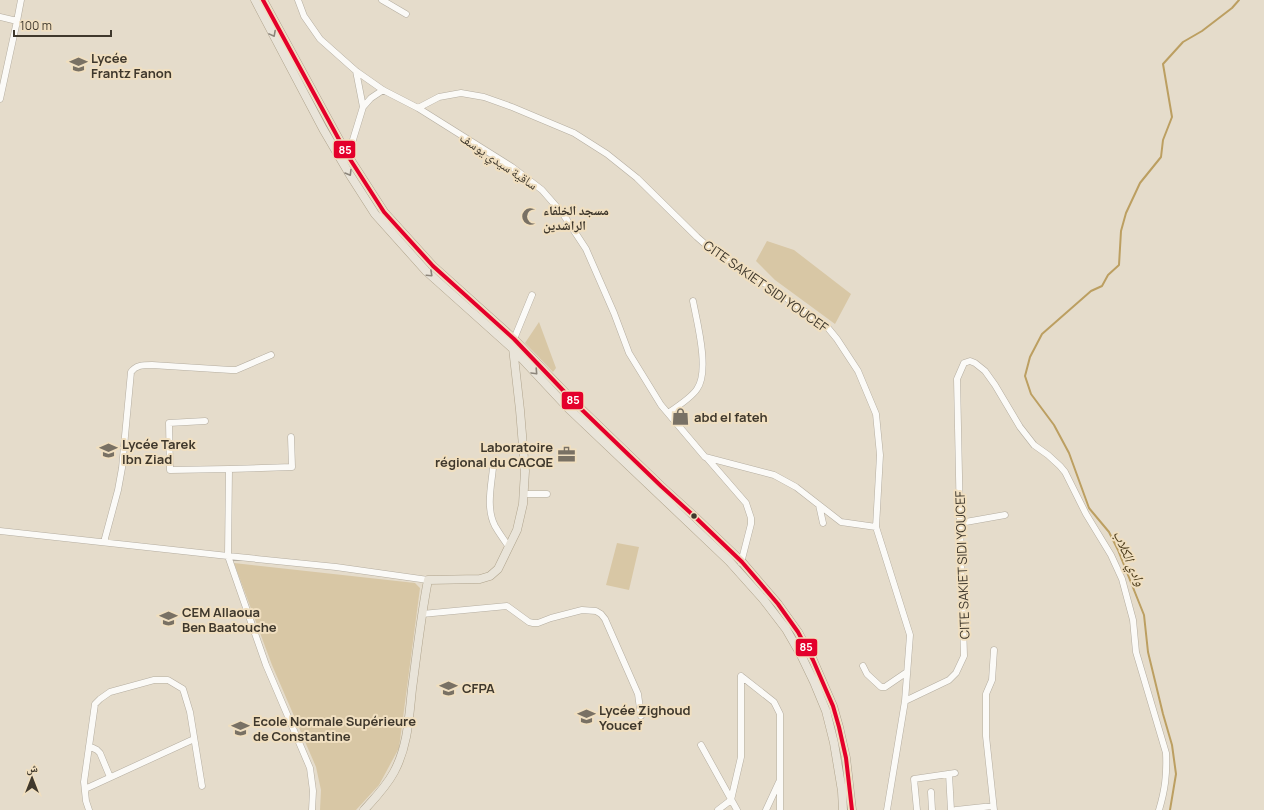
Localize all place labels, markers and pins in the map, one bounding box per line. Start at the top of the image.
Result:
place label: Lycée Frantz Fanon [91,49,172,82]
school or university icon: Lycée Frantz Fanon [68,55,88,75]
place label: مسجد الخلفاء الراشدين [543,201,609,234]
mosque icon: مسجد الخلفاء الراشدين [520,207,540,227]
shop icon: abd el fateh [671,407,691,427]
place label: abd el fateh [694,408,768,426]
place label: Lycée Tarek Ibn Ziad [122,435,196,468]
place label: Laboratoire régional du CACQE [435,438,553,471]
school or university icon: Lycée Tarek Ibn Ziad [99,441,119,461]
office icon: Laboratoire régional du CACQE [556,444,576,464]
unlabelled marker [689,511,699,521]
place label: CEM Allaoua Ben Baatouche [182,603,277,636]
school or university icon: CEM Allaoua Ben Baatouche [159,609,179,629]
school or university icon: CFPA [439,678,459,698]
place label: CFPA [462,679,495,697]
place label: Lycée Zighoud Youcef [599,701,691,734]
school or university icon: Lycée Zighoud Youcef [576,707,596,727]
place label: Ecole Normale Supérieure de Constantine [253,712,416,745]
school or university icon: Ecole Normale Supérieure de Constantine [230,718,250,738]

